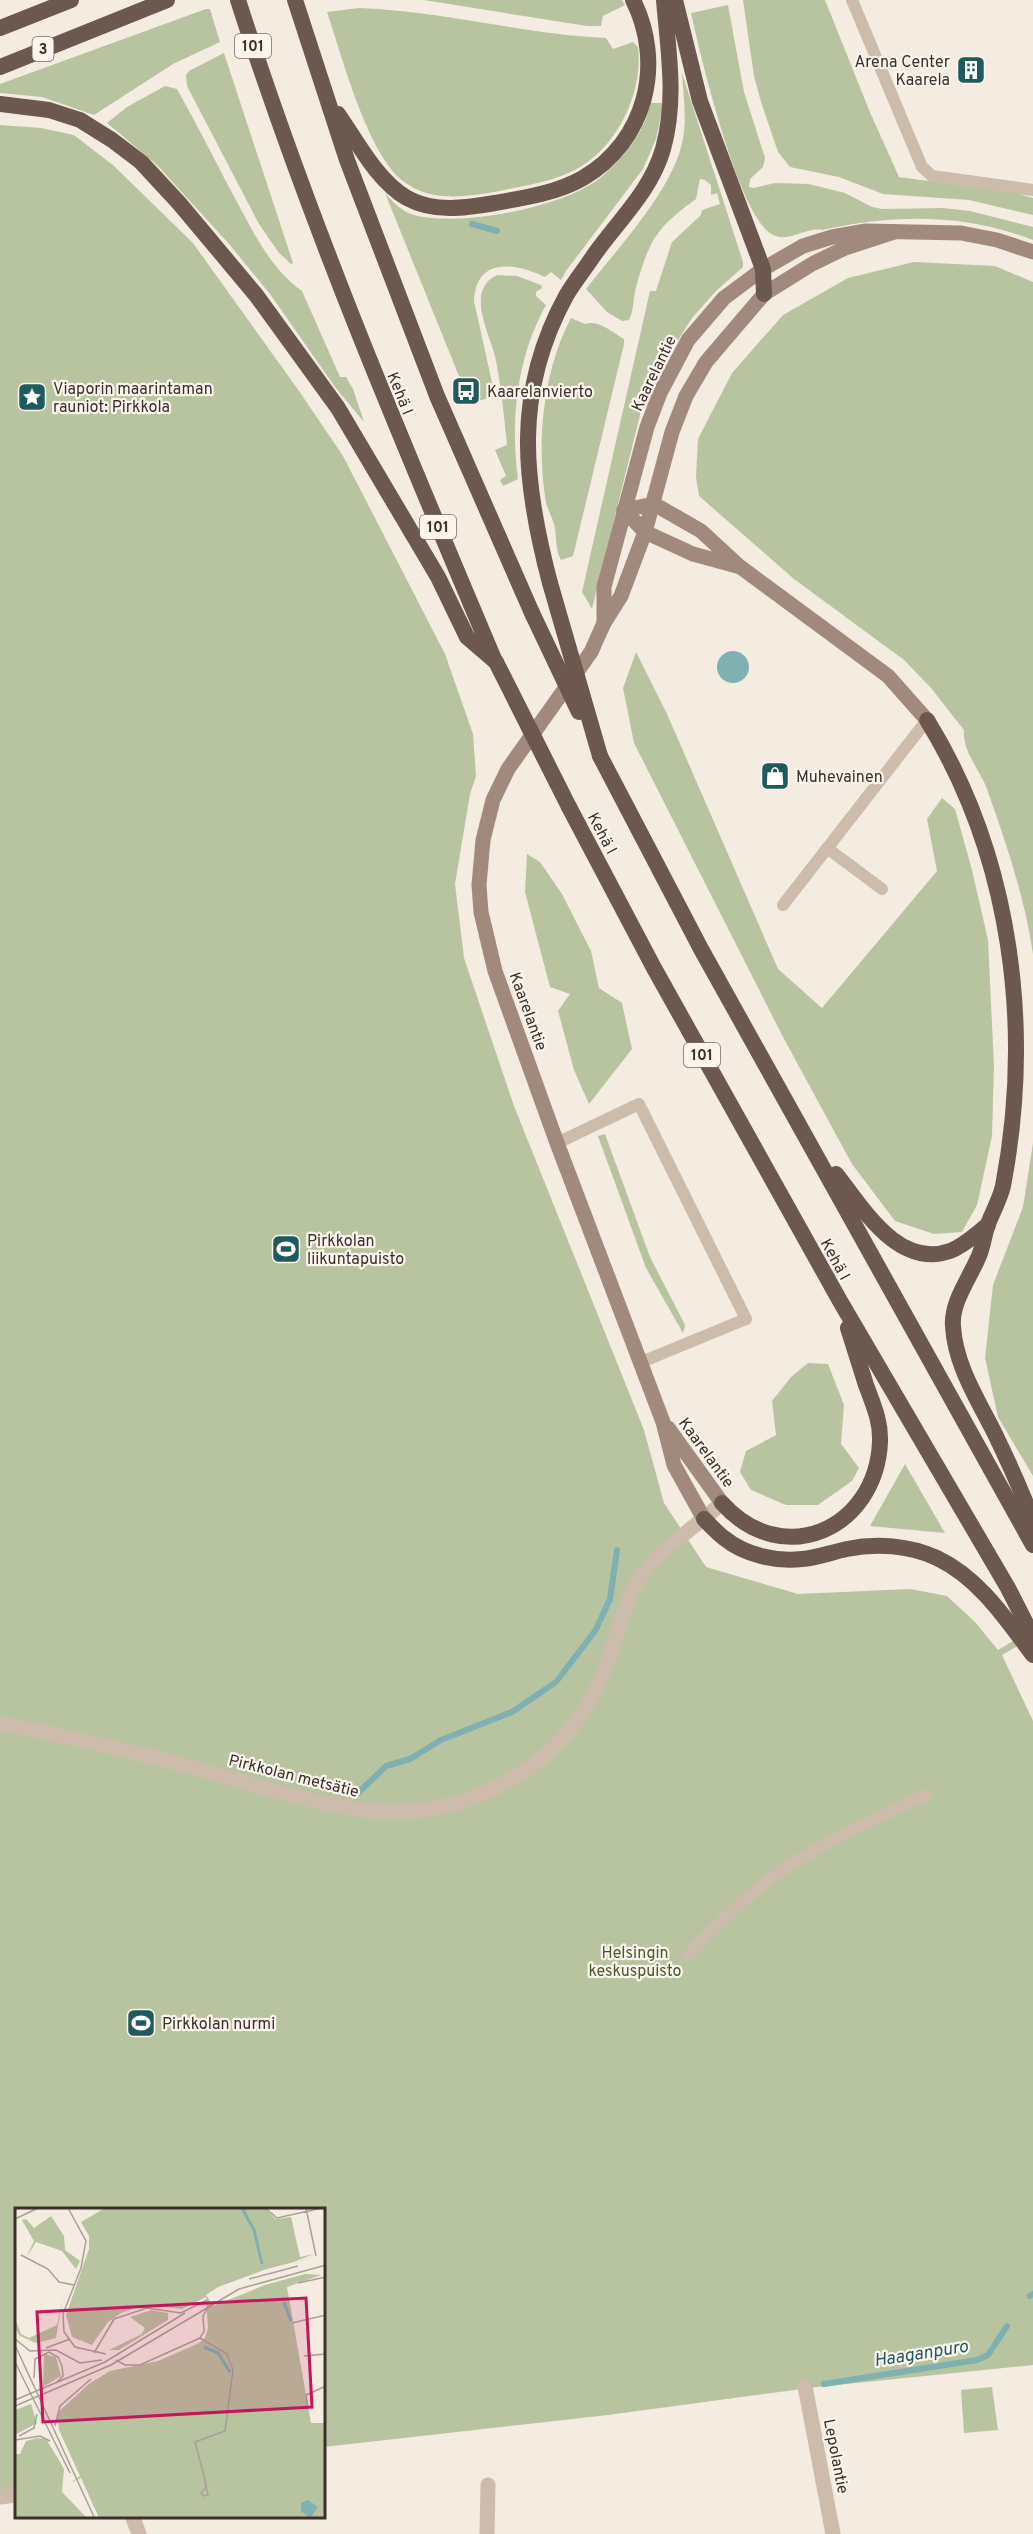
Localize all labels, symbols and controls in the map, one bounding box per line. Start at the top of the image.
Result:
road number: 101 [235,34,271,58]
road number: 3 [32,37,54,61]
place label: Arena Center Kaarela [854,53,950,91]
building icon: Arena Center Kaarela [955,54,987,86]
street label: Kaarelantie [628,333,682,415]
street label: Kehä I [382,369,417,418]
bus stop icon: Kaarelanvierto [450,375,482,407]
place label: Viaporin maarintaman rauniot: Pirkkola [53,380,213,418]
place icon: Viaporin maarintaman rauniot: Pirkkola [16,381,48,413]
place label: Kaarelanvierto [487,383,593,403]
road number: 101 [420,515,456,539]
shop icon: Muhevainen [759,760,791,792]
place label: Muhevainen [796,768,883,788]
street label: Kehä I [582,810,621,858]
street label: Kaarelantie [504,970,551,1054]
road number: 101 [684,1043,720,1067]
place label: Pirkkolan liikuntapuisto [307,1232,404,1270]
sports icon: Pirkkolan liikuntapuisto [270,1233,302,1265]
street label: Kehä I [815,1236,854,1284]
street label: Kaarelantie [673,1414,738,1492]
street label: Pirkkolan metsätie [226,1751,361,1803]
park label: Helsingin keskuspuisto [588,1944,682,1982]
sports icon: Pirkkolan nurmi [125,2007,157,2039]
place label: Pirkkolan nurmi [162,2015,275,2035]
inset map [15,2208,326,2519]
water label: Haaganpuro [873,2336,970,2373]
street label: Lepolantie [818,2417,852,2496]

